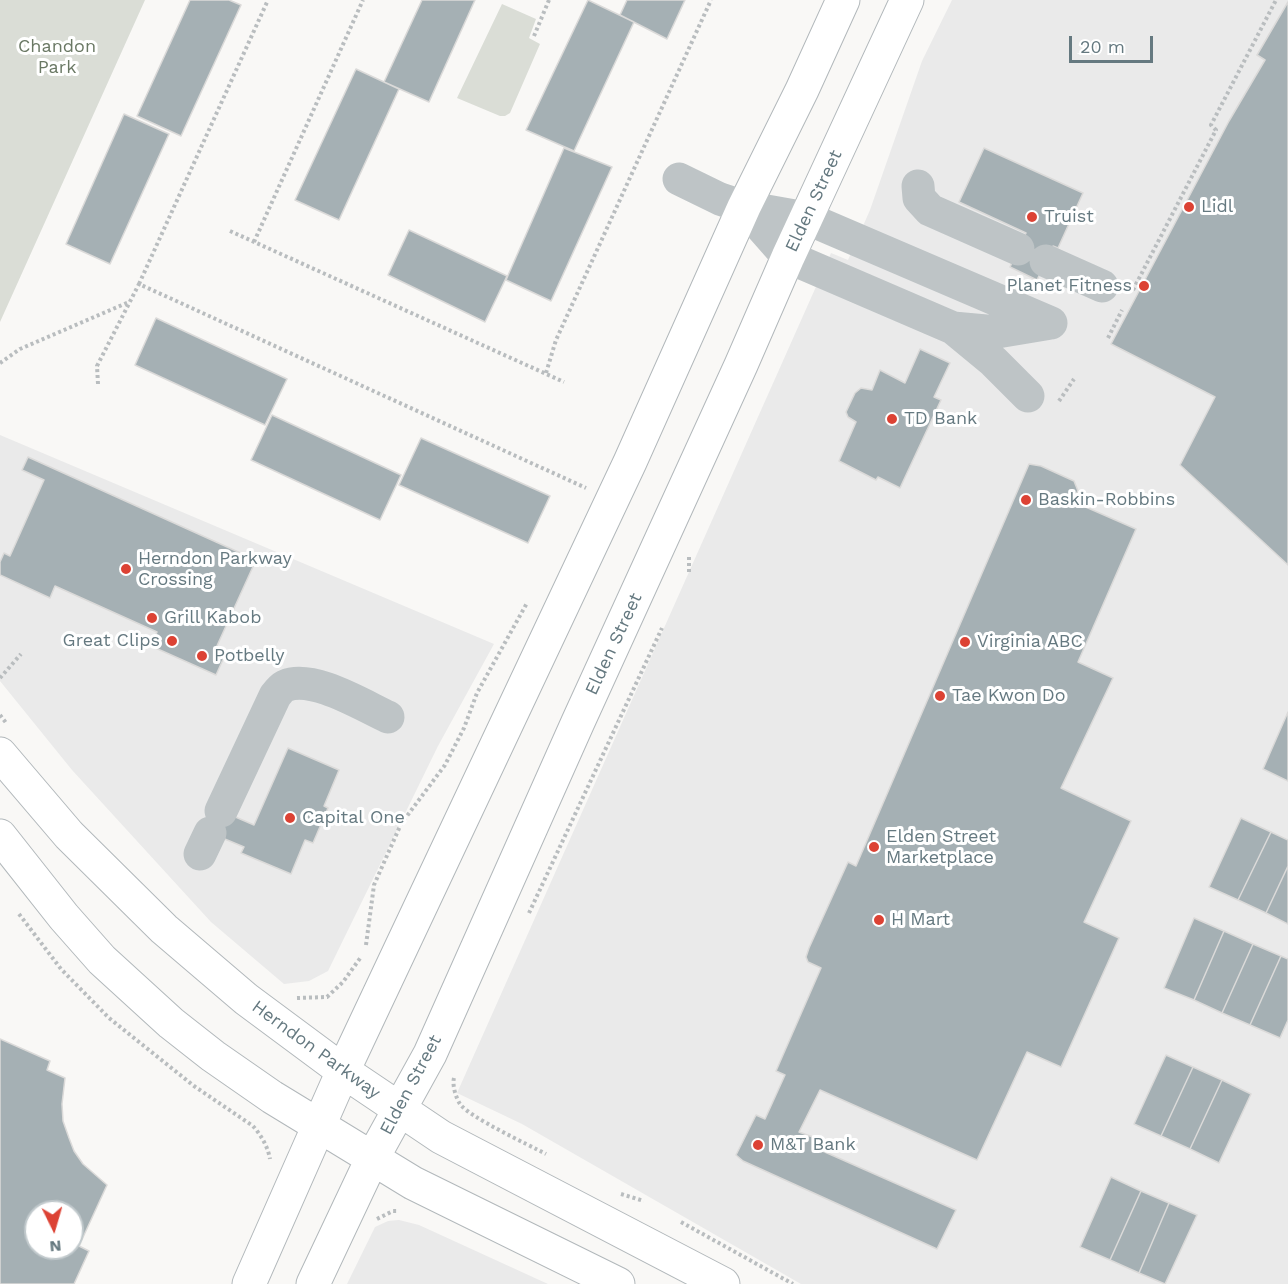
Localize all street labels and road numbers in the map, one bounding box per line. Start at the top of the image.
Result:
street label: Elden Street [781,147,847,255]
street label: Elden Street [581,590,647,698]
street label: Herndon Parkway [247,996,385,1104]
street label: Elden Street [376,1031,446,1139]

